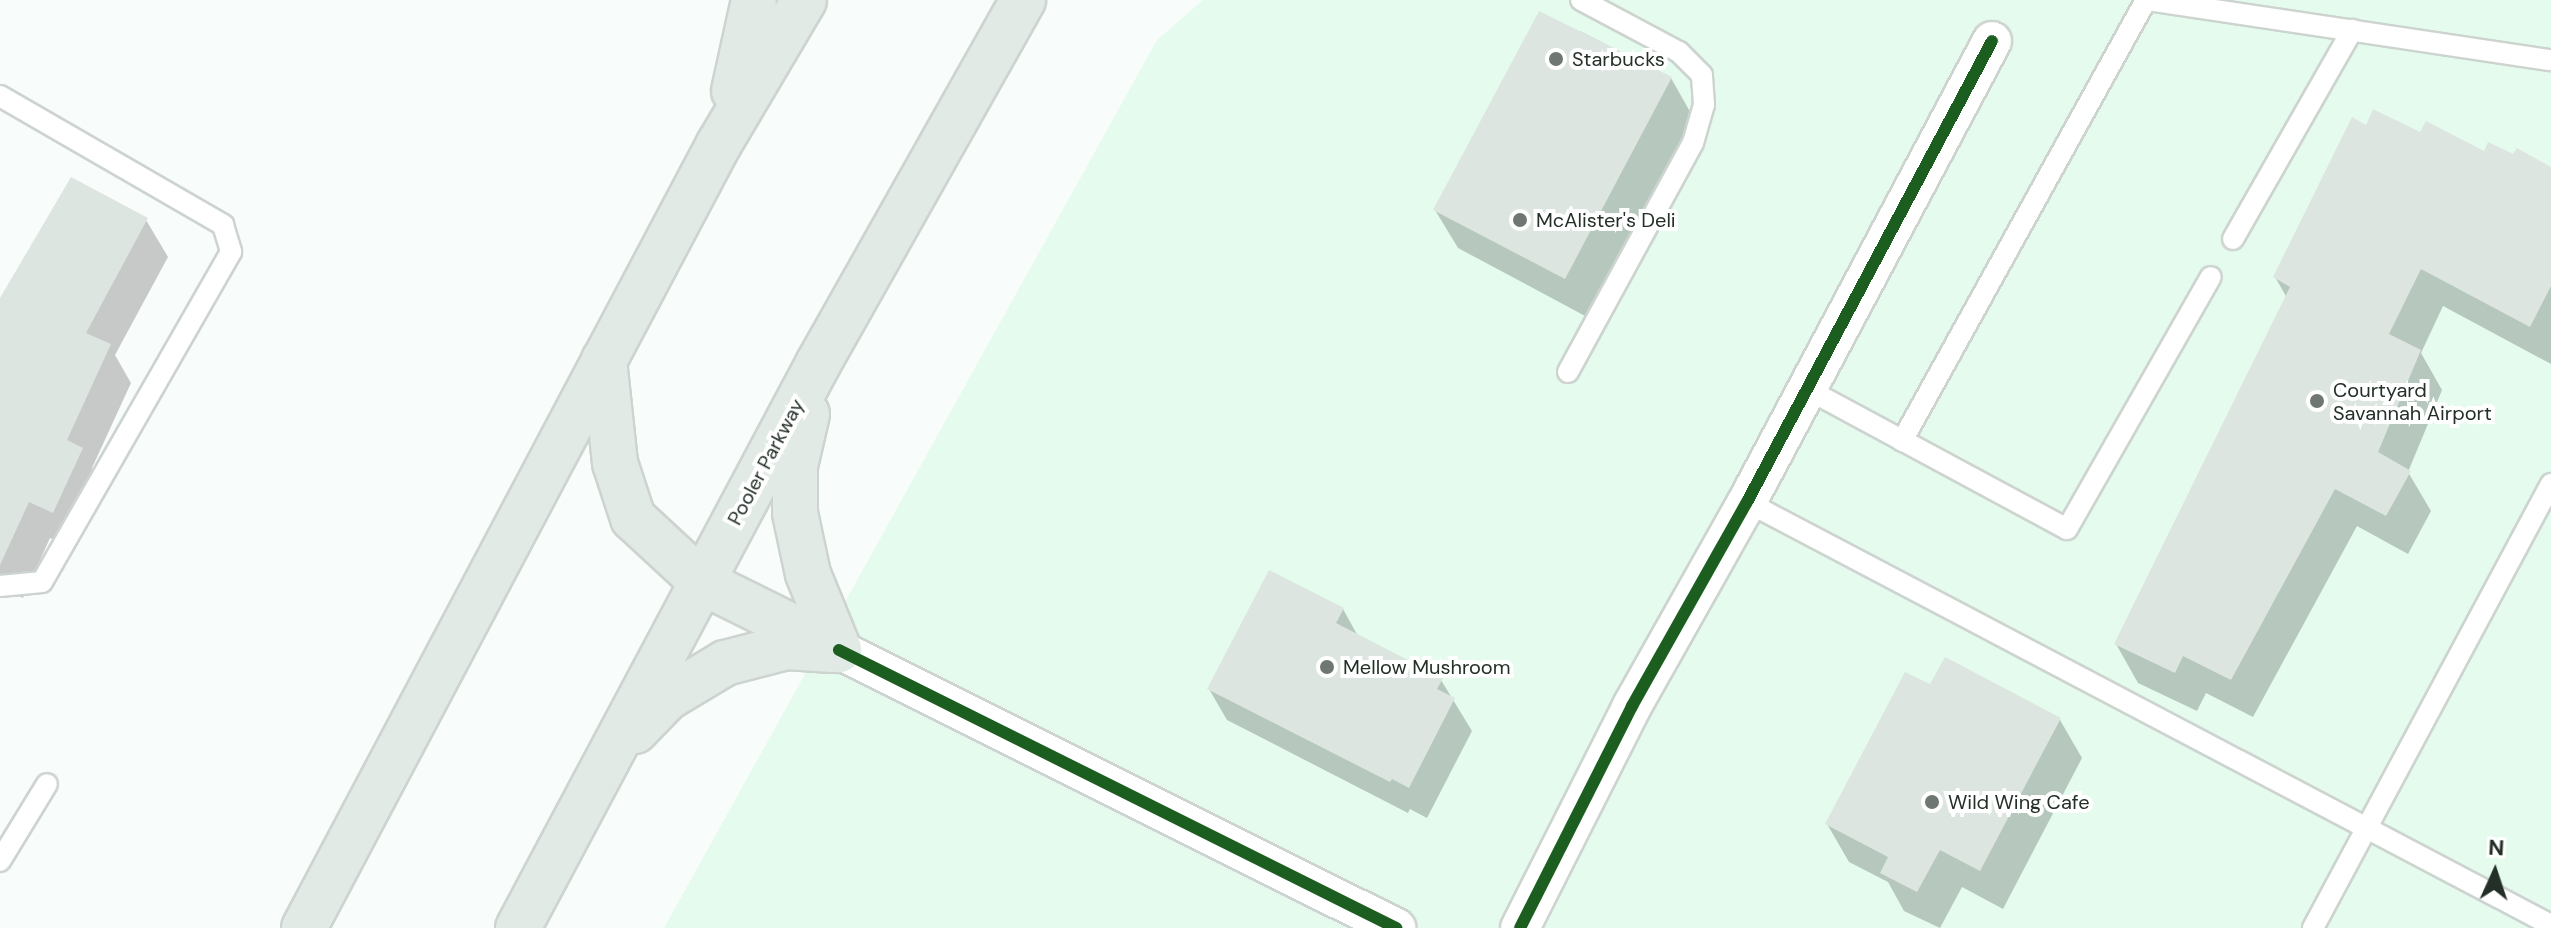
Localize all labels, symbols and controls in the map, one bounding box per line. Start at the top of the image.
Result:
place label: Starbucks [1572,47,1665,71]
marker: Starbucks [1547,50,1565,68]
place label: McAlister's Deli [1536,208,1676,232]
marker: McAlister's Deli [1511,211,1529,229]
place label: Courtyard Savannah Airport [2333,378,2492,425]
marker: Courtyard Savannah Airport [2308,392,2326,410]
street label: Pooler Parkway [723,395,809,529]
place label: Mellow Mushroom [1343,655,1511,679]
marker: Mellow Mushroom [1318,658,1336,676]
place label: Wild Wing Cafe [1948,790,2090,814]
marker: Wild Wing Cafe [1923,793,1941,811]
north arrow [2455,832,2535,912]
text: N [2488,833,2505,862]

